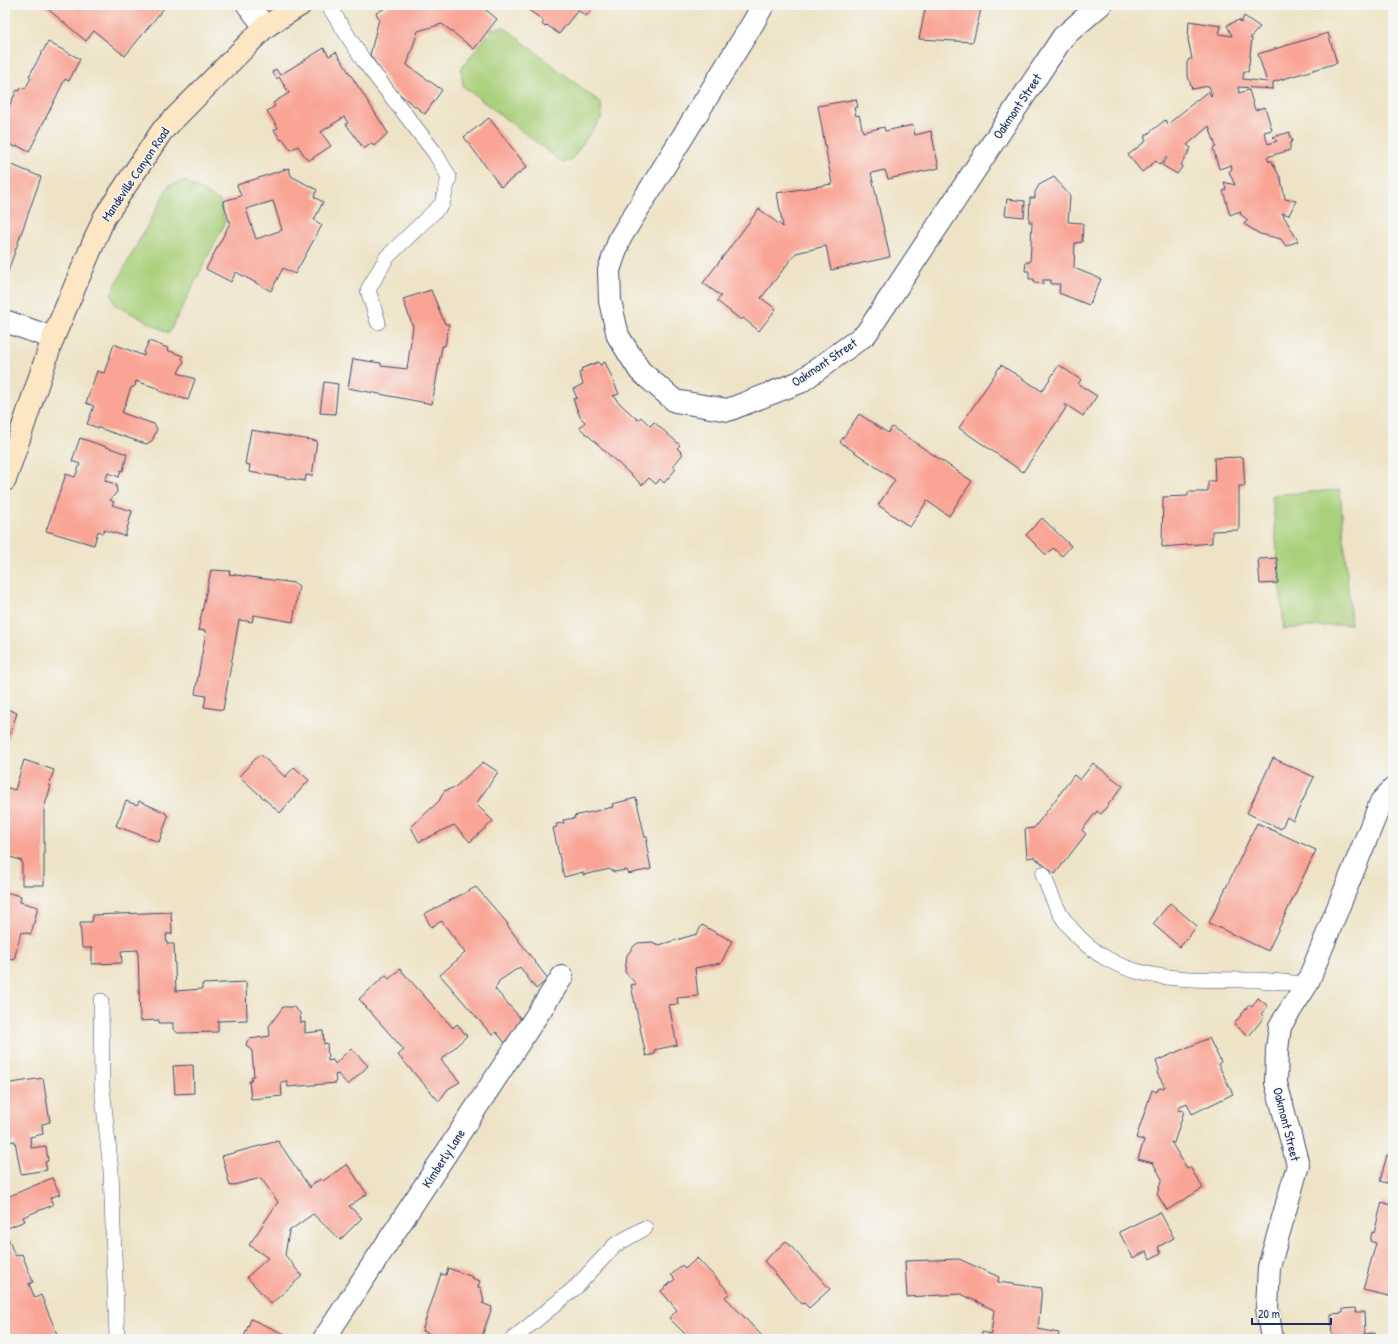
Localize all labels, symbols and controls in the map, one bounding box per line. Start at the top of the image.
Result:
street label: Oakmont Street [988,69,1046,142]
street label: Mandeville Canyon Road [97,123,173,225]
street label: Oakmont Street [788,333,861,391]
street label: Oakmont Street [1269,1085,1305,1163]
street label: Kimberly Lane [417,1125,469,1191]
scale bar [1252,1300,1331,1326]
text: 20 m [1258,1305,1280,1322]

